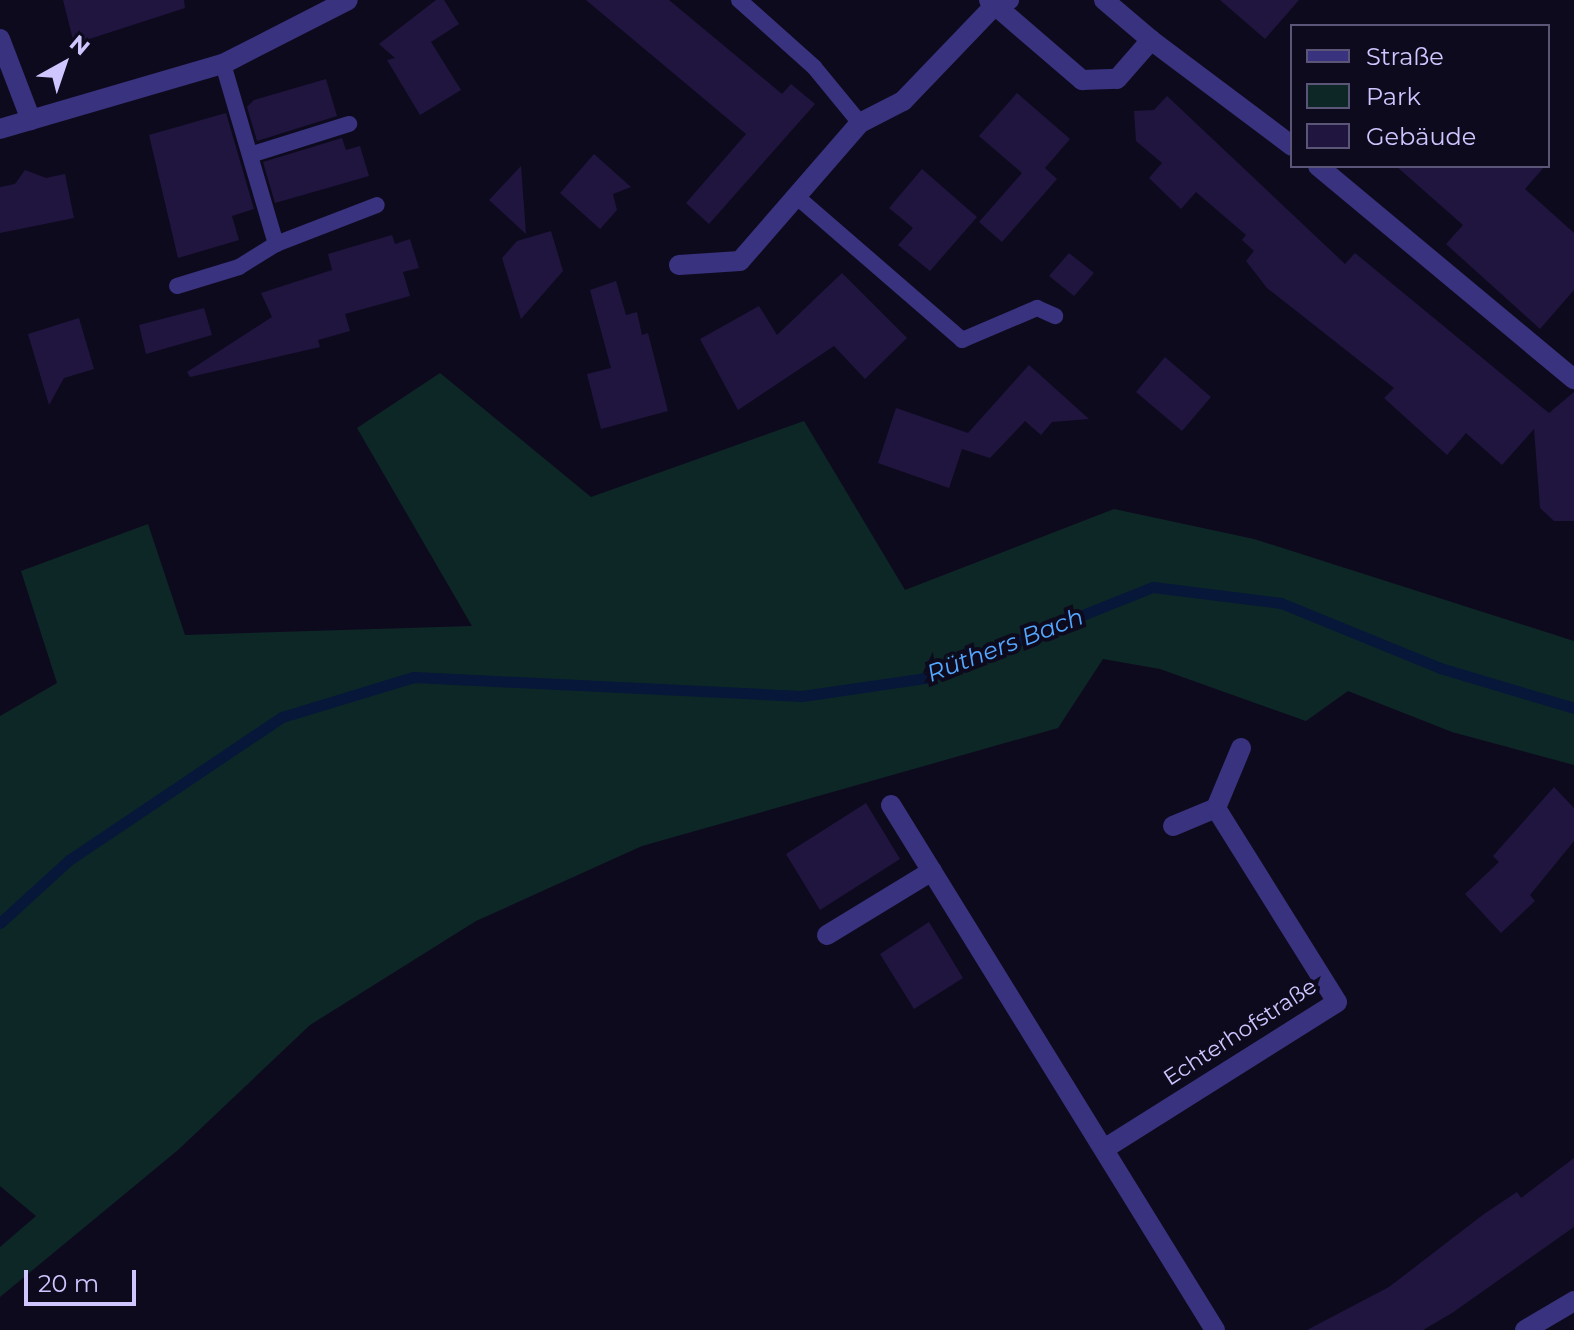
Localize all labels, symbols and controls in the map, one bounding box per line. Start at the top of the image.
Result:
north arrow [24,24,104,104]
legend [1290,24,1550,168]
text: N [64,29,95,61]
text: Straße [1366,42,1444,71]
text: Park [1366,82,1421,111]
text: Gebäude [1366,122,1476,151]
water label: Rüthers Bach [923,602,1087,688]
street label: Echterhofstraße [1159,973,1321,1091]
scale bar [28,1254,140,1304]
text: 20 m [38,1269,99,1298]

